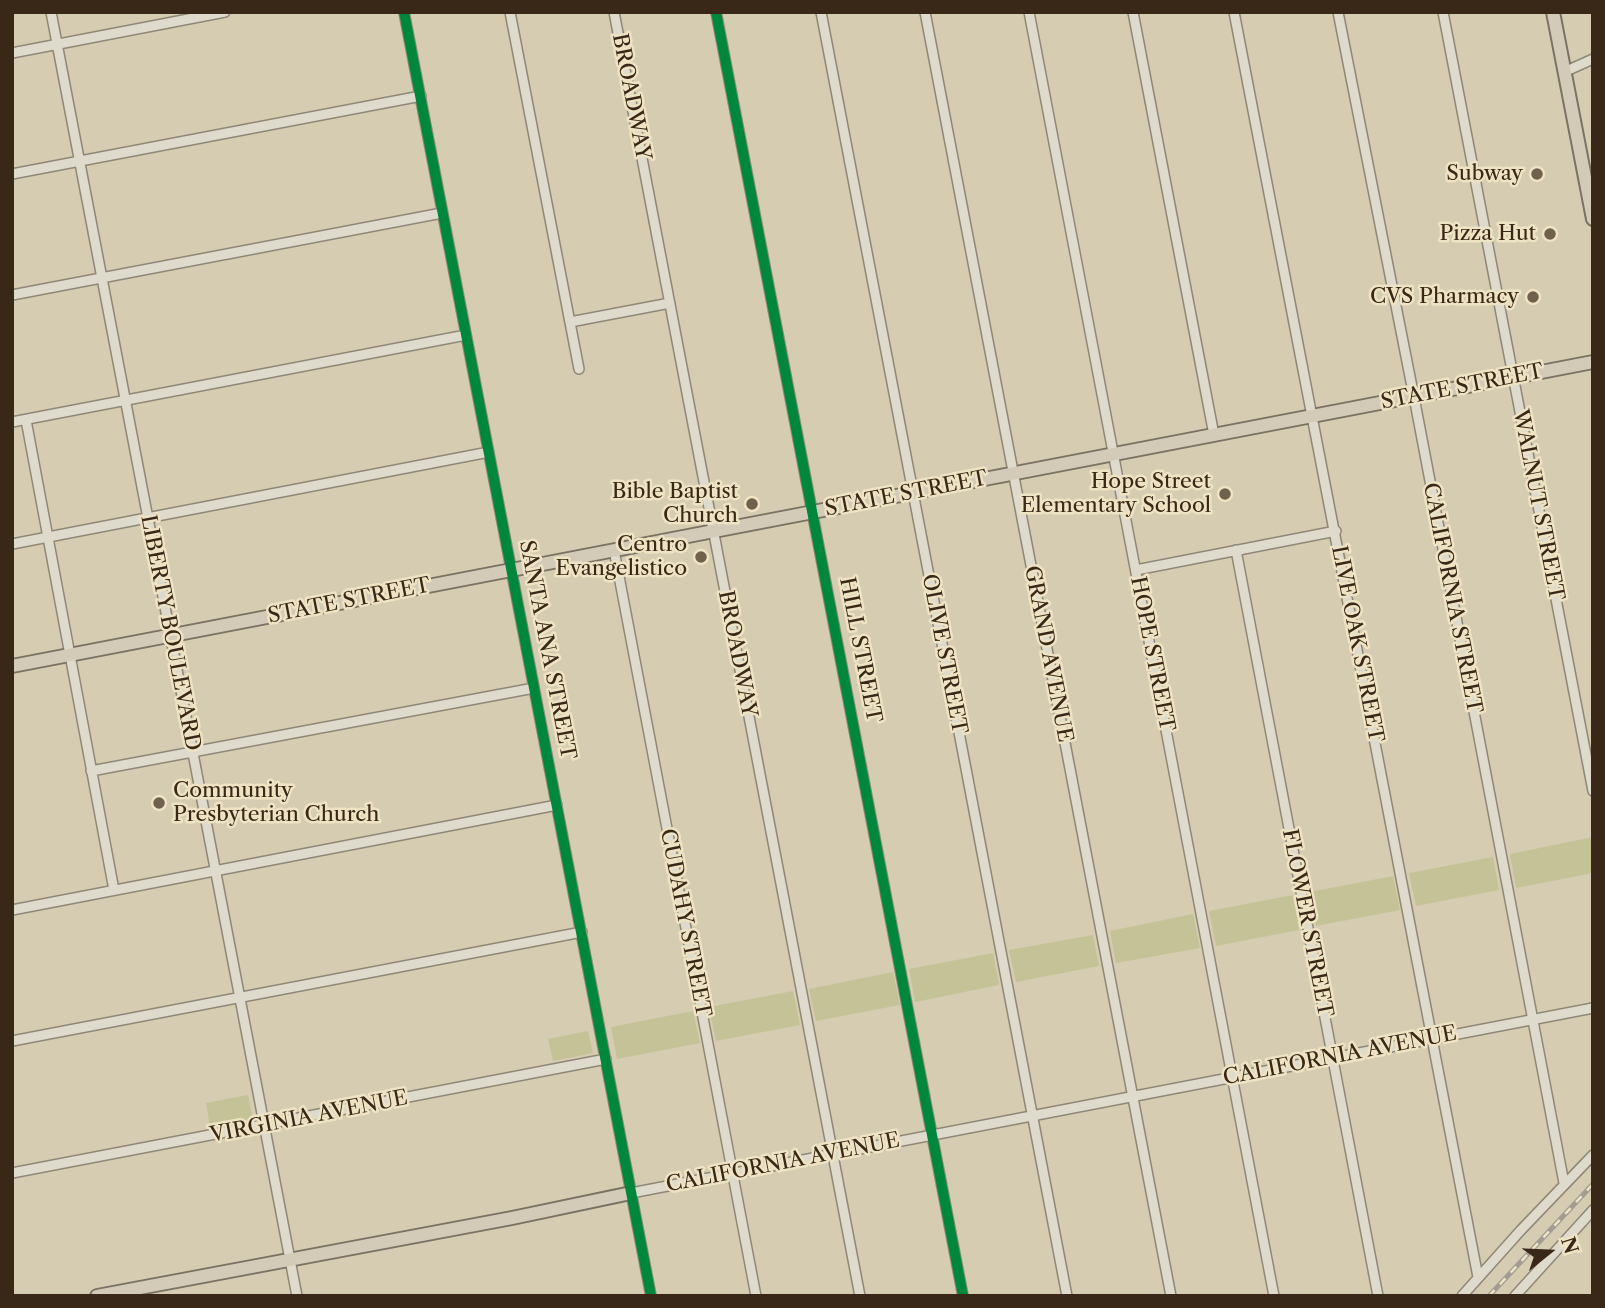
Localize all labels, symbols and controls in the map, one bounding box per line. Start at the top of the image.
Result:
street label: BROADWAY [606,31,656,163]
place label: Subway [1446,161,1523,187]
marker: Subway [1529,166,1545,182]
place label: Pizza Hut [1439,221,1536,247]
marker: Pizza Hut [1542,226,1558,242]
place label: CVS Pharmacy [1370,284,1519,310]
marker: CVS Pharmacy [1525,289,1541,305]
street label: STATE STREET [1379,359,1545,415]
street label: WALNUT STREET [1507,407,1569,603]
street label: STATE STREET [823,466,989,522]
place label: Hope Street Elementary School [1021,469,1211,519]
place label: Bible Baptist Church [612,479,738,529]
street label: CALIFORNIA STREET [1417,481,1487,715]
marker: Hope Street Elementary School [1217,486,1233,502]
marker: Bible Baptist Church [744,496,760,512]
street label: LIBERTY BOULEVARD [135,513,205,753]
place label: Centro Evangelistico [555,532,687,582]
street label: SANTA ANA STREET [513,538,581,762]
street label: LIVE OAK STREET [1326,544,1388,744]
marker: Centro Evangelistico [693,549,709,565]
street label: GRAND AVENUE [1019,564,1077,744]
street label: OLIVE STREET [916,572,972,736]
street label: STATE STREET [266,573,432,629]
street label: HOPE STREET [1125,574,1179,734]
street label: HILL STREET [834,575,886,725]
street label: BROADWAY [712,588,762,720]
place label: Community Presbyterian Church [173,778,379,828]
marker: Community Presbyterian Church [151,795,167,811]
street label: CUDAHY STREET [654,827,716,1019]
street label: FLOWER STREET [1276,827,1338,1019]
street label: CALIFORNIA AVENUE [1221,1021,1459,1091]
street label: VIRGINIA AVENUE [208,1085,410,1149]
street label: CALIFORNIA AVENUE [664,1128,902,1198]
north arrow [1514,1217,1584,1287]
text: N [1556,1234,1583,1257]

